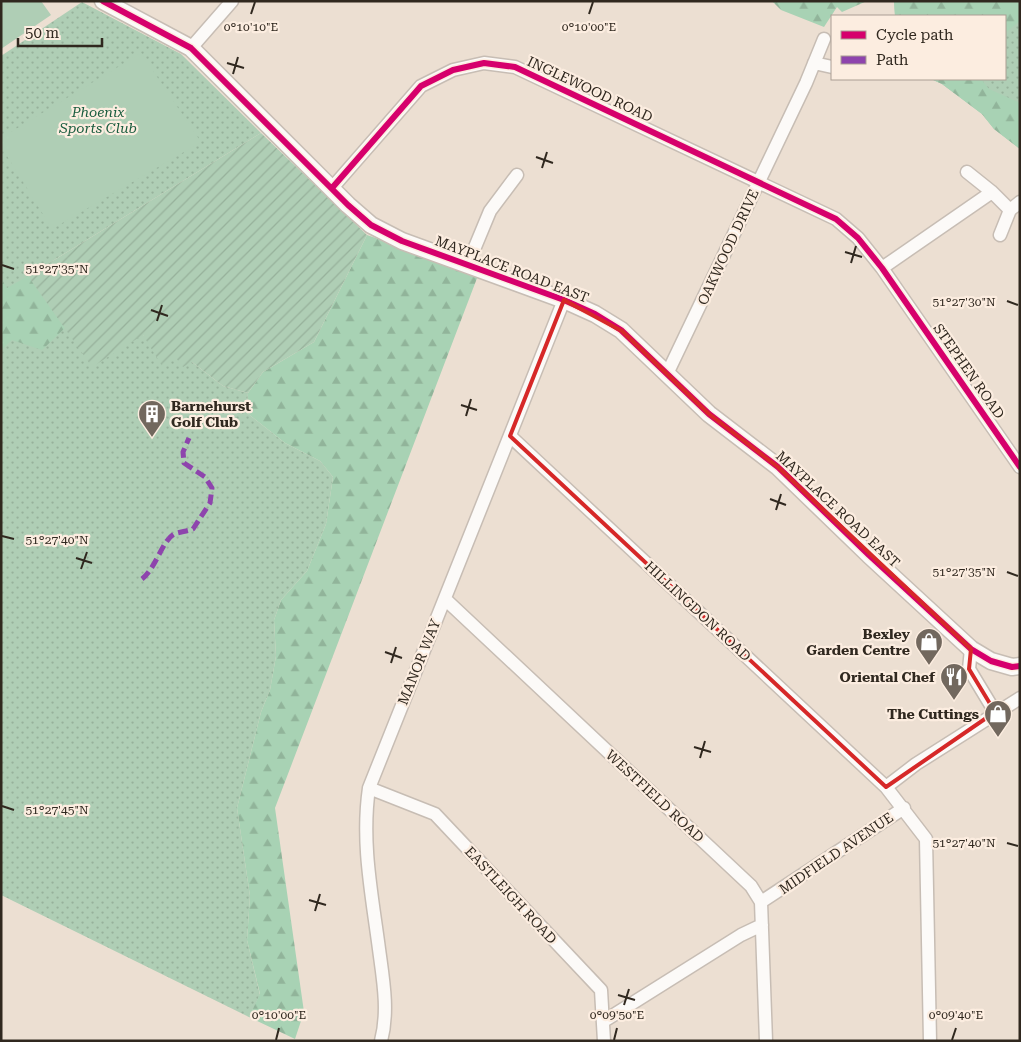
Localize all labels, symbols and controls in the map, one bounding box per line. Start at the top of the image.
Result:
scale bar [18,15,101,47]
legend [831,15,1006,80]
text: 0°10'10"E [224,20,278,34]
text: 0°10'00"E [562,20,616,34]
text: 50 m [25,24,60,42]
text: Cycle path [876,26,954,44]
text: Path [876,51,909,69]
street label: INGLEWOOD ROAD [525,53,655,125]
park label: Phoenix Sports Club [58,104,137,136]
street label: OAKWOOD DRIVE [694,186,762,307]
street label: MAYPLACE ROAD EAST [433,232,591,306]
text: 51°27'35"N [25,262,89,276]
text: 51°27'30"N [932,295,996,309]
street label: STEPHEN ROAD [930,320,1008,422]
place label: Barnehurst Golf Club [171,398,251,430]
building icon: Barnehurst Golf Club [137,399,167,438]
street label: MAYPLACE ROAD EAST [773,448,903,570]
text: 51°27'40"N [25,533,89,547]
street label: HILLINGDON ROAD [642,558,755,664]
text: 51°27'35"N [932,565,996,579]
street label: MANOR WAY [395,616,444,707]
place label: Bexley Garden Centre [806,626,911,658]
shop icon: Bexley Garden Centre [914,627,944,666]
restaurant icon: Oriental Chef [939,662,969,701]
place label: Oriental Chef [840,669,936,685]
shop icon: The Cuttings [983,699,1013,738]
place label: The Cuttings [887,706,979,722]
street label: WESTFIELD ROAD [603,747,707,846]
text: 51°27'45"N [25,803,89,817]
street label: MIDFIELD AVENUE [776,809,896,897]
text: 51°27'40"N [932,836,996,850]
street label: EASTLEIGH ROAD [462,843,560,947]
text: 0°10'00"E [252,1008,306,1022]
text: 0°09'50"E [590,1008,644,1022]
text: 0°09'40"E [929,1008,983,1022]

